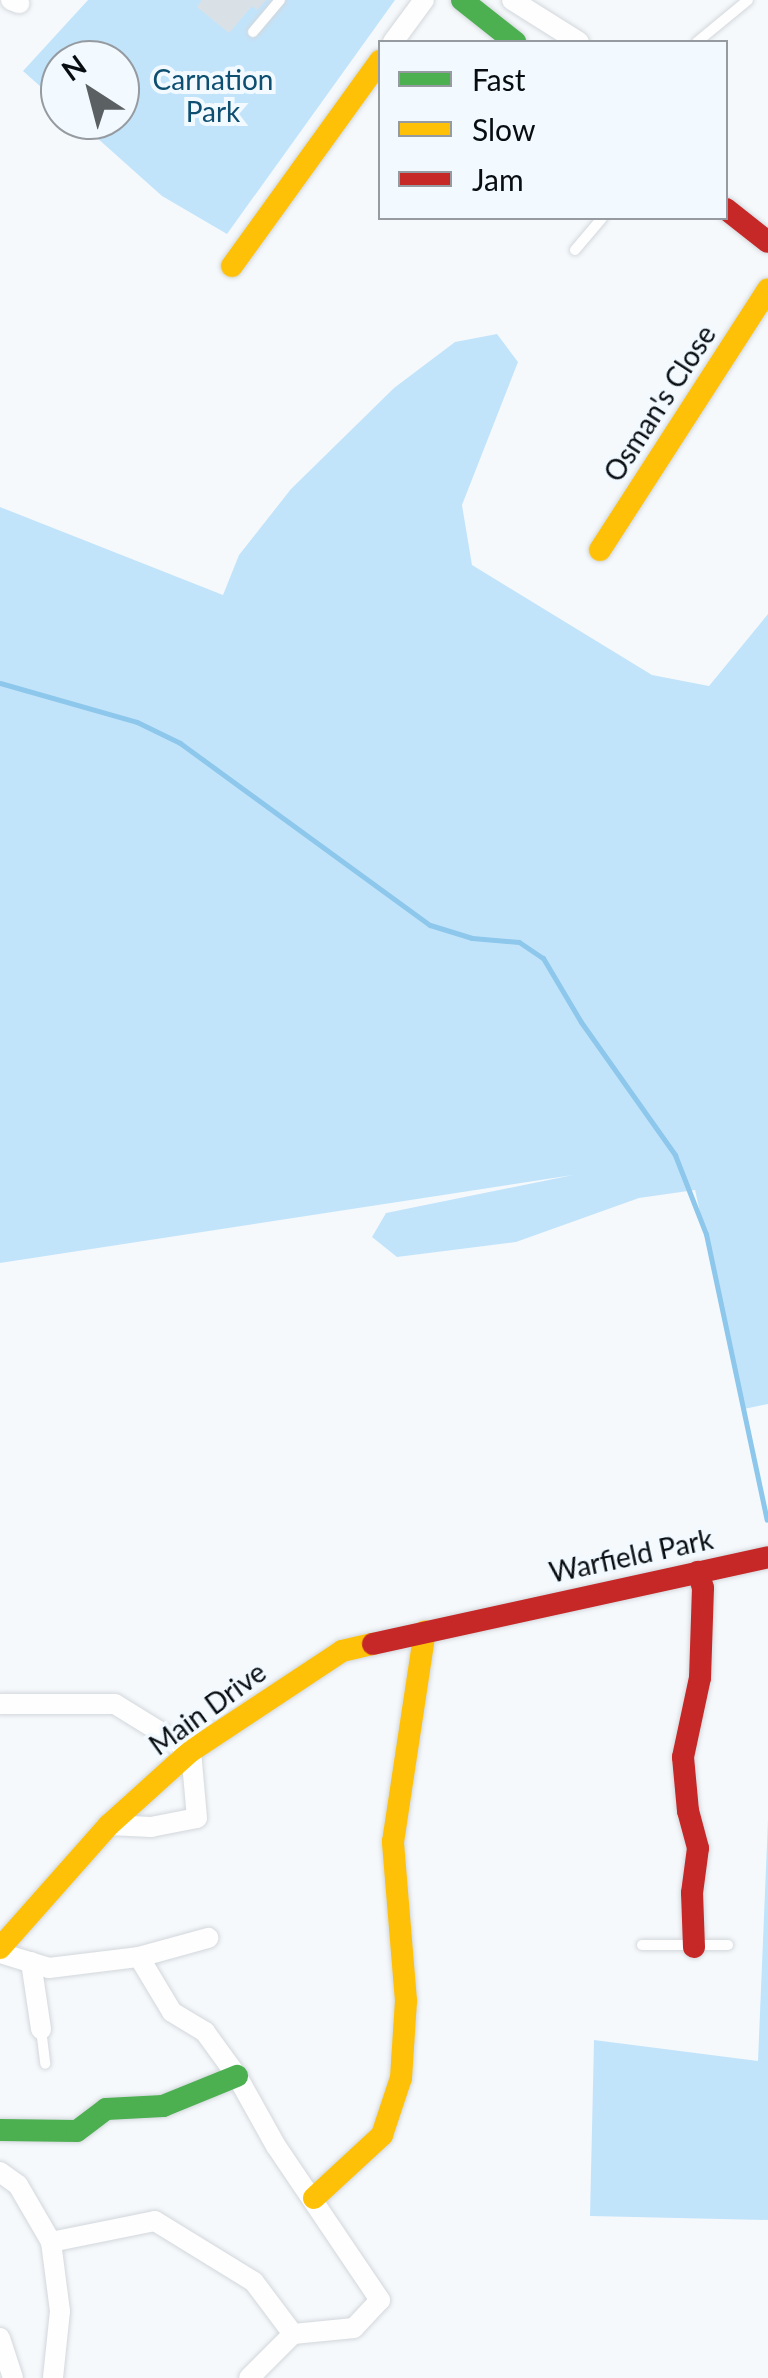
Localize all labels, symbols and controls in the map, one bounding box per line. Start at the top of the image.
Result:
north arrow [40,40,140,140]
legend [378,40,728,220]
text: N [55,47,92,87]
text: Fast [472,61,526,97]
park label: Carnation Park [153,62,273,128]
text: Slow [472,111,535,147]
text: Jam [472,161,524,197]
street label: Osman's Close [596,319,722,487]
street label: Warfield Park [546,1521,716,1589]
street label: Main Drive [142,1655,272,1761]

